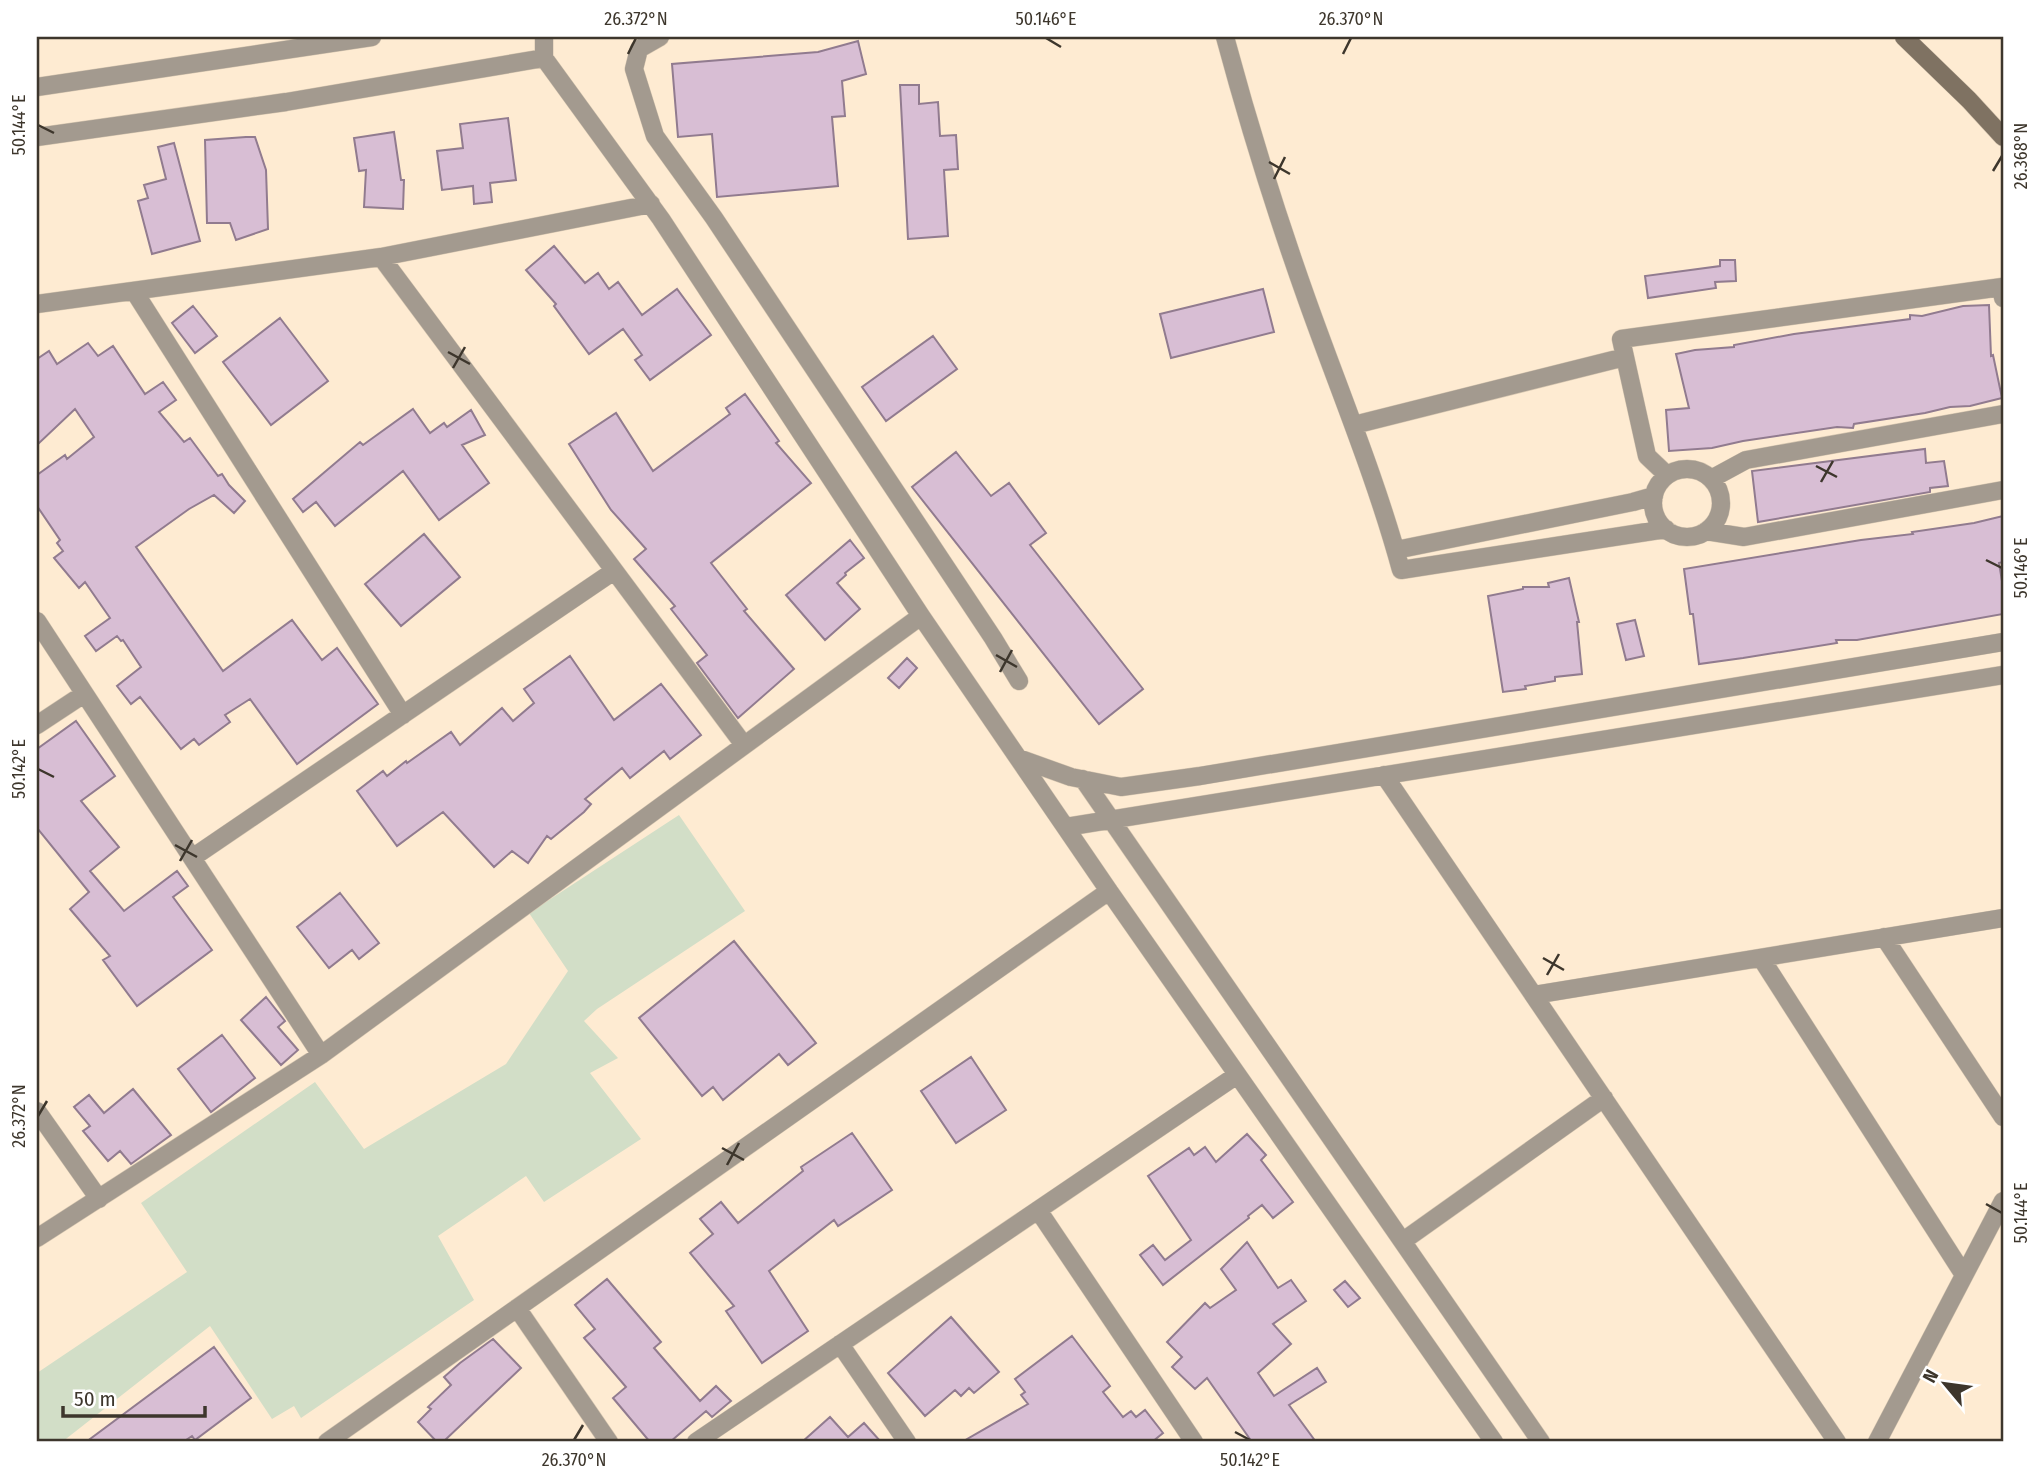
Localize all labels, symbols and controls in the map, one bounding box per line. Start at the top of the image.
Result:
text: 26.372°N [604,8,668,30]
text: 50.146°E [1015,8,1077,30]
text: 26.370°N [1319,8,1383,30]
text: 50.144°E [8,95,30,155]
text: 26.368°N [2010,123,2032,189]
text: 50.146°E [2010,537,2032,599]
text: 50.142°E [8,739,30,799]
text: 26.372°N [8,1084,30,1148]
text: 50.144°E [2010,1183,2032,1243]
north arrow [1910,1350,1980,1420]
text: N [1918,1365,1943,1387]
scale bar [63,1374,205,1418]
text: 50 m [74,1386,116,1412]
text: 26.370°N [542,1449,606,1471]
text: 50.142°E [1220,1449,1280,1471]

